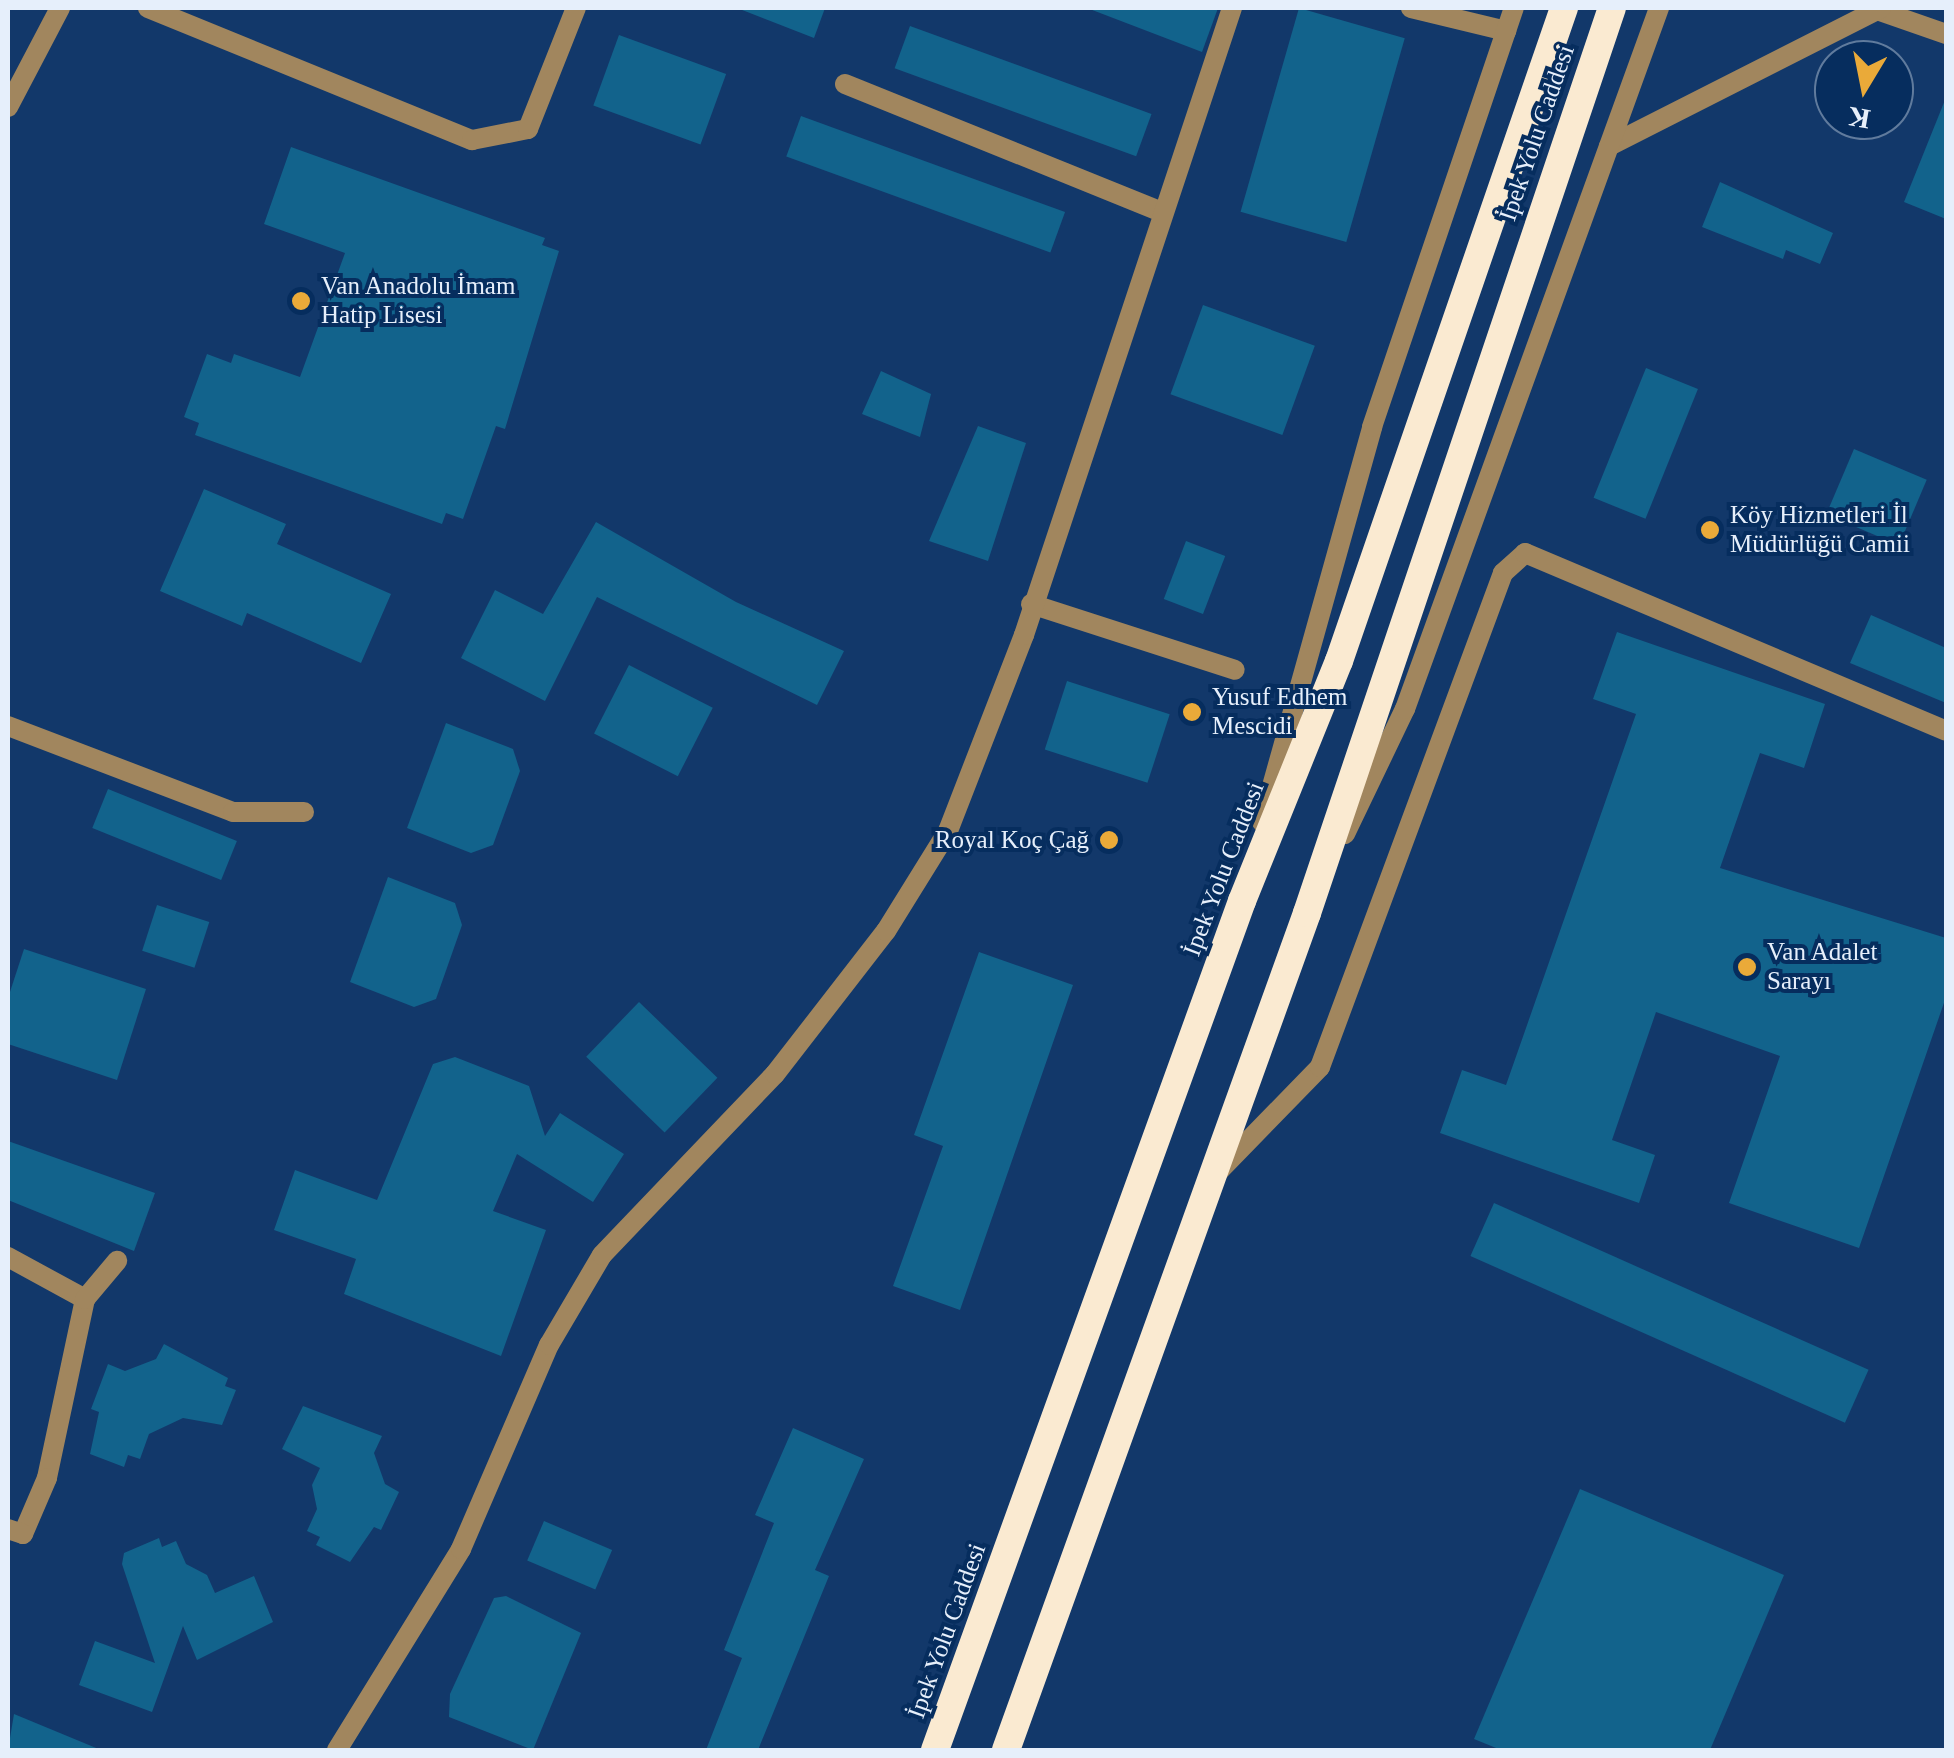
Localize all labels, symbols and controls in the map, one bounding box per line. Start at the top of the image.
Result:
north arrow [1814,40,1914,140]
street label: İpek Yolu Caddesi [1493,41,1581,225]
text: K [1846,101,1872,135]
place label: Van Anadolu İmam Hatip Lisesi [321,272,517,331]
marker: Van Anadolu İmam Hatip Lisesi [290,290,312,312]
place label: Köy Hizmetleri İl Müdürlüğü Camii [1730,501,1910,560]
marker: Köy Hizmetleri İl Müdürlüğü Camii [1699,519,1721,541]
place label: Yusuf Edhem Mescidi [1212,683,1347,742]
marker: Yusuf Edhem Mescidi [1181,701,1203,723]
street label: İpek Yolu Caddesi [1177,777,1271,961]
place label: Royal Koç Çağ [935,825,1089,855]
marker: Royal Koç Çağ [1098,829,1120,851]
place label: Van Adalet Sarayı [1767,938,1879,997]
marker: Van Adalet Sarayı [1736,956,1758,978]
street label: İpek Yolu Caddesi [901,1539,993,1723]

